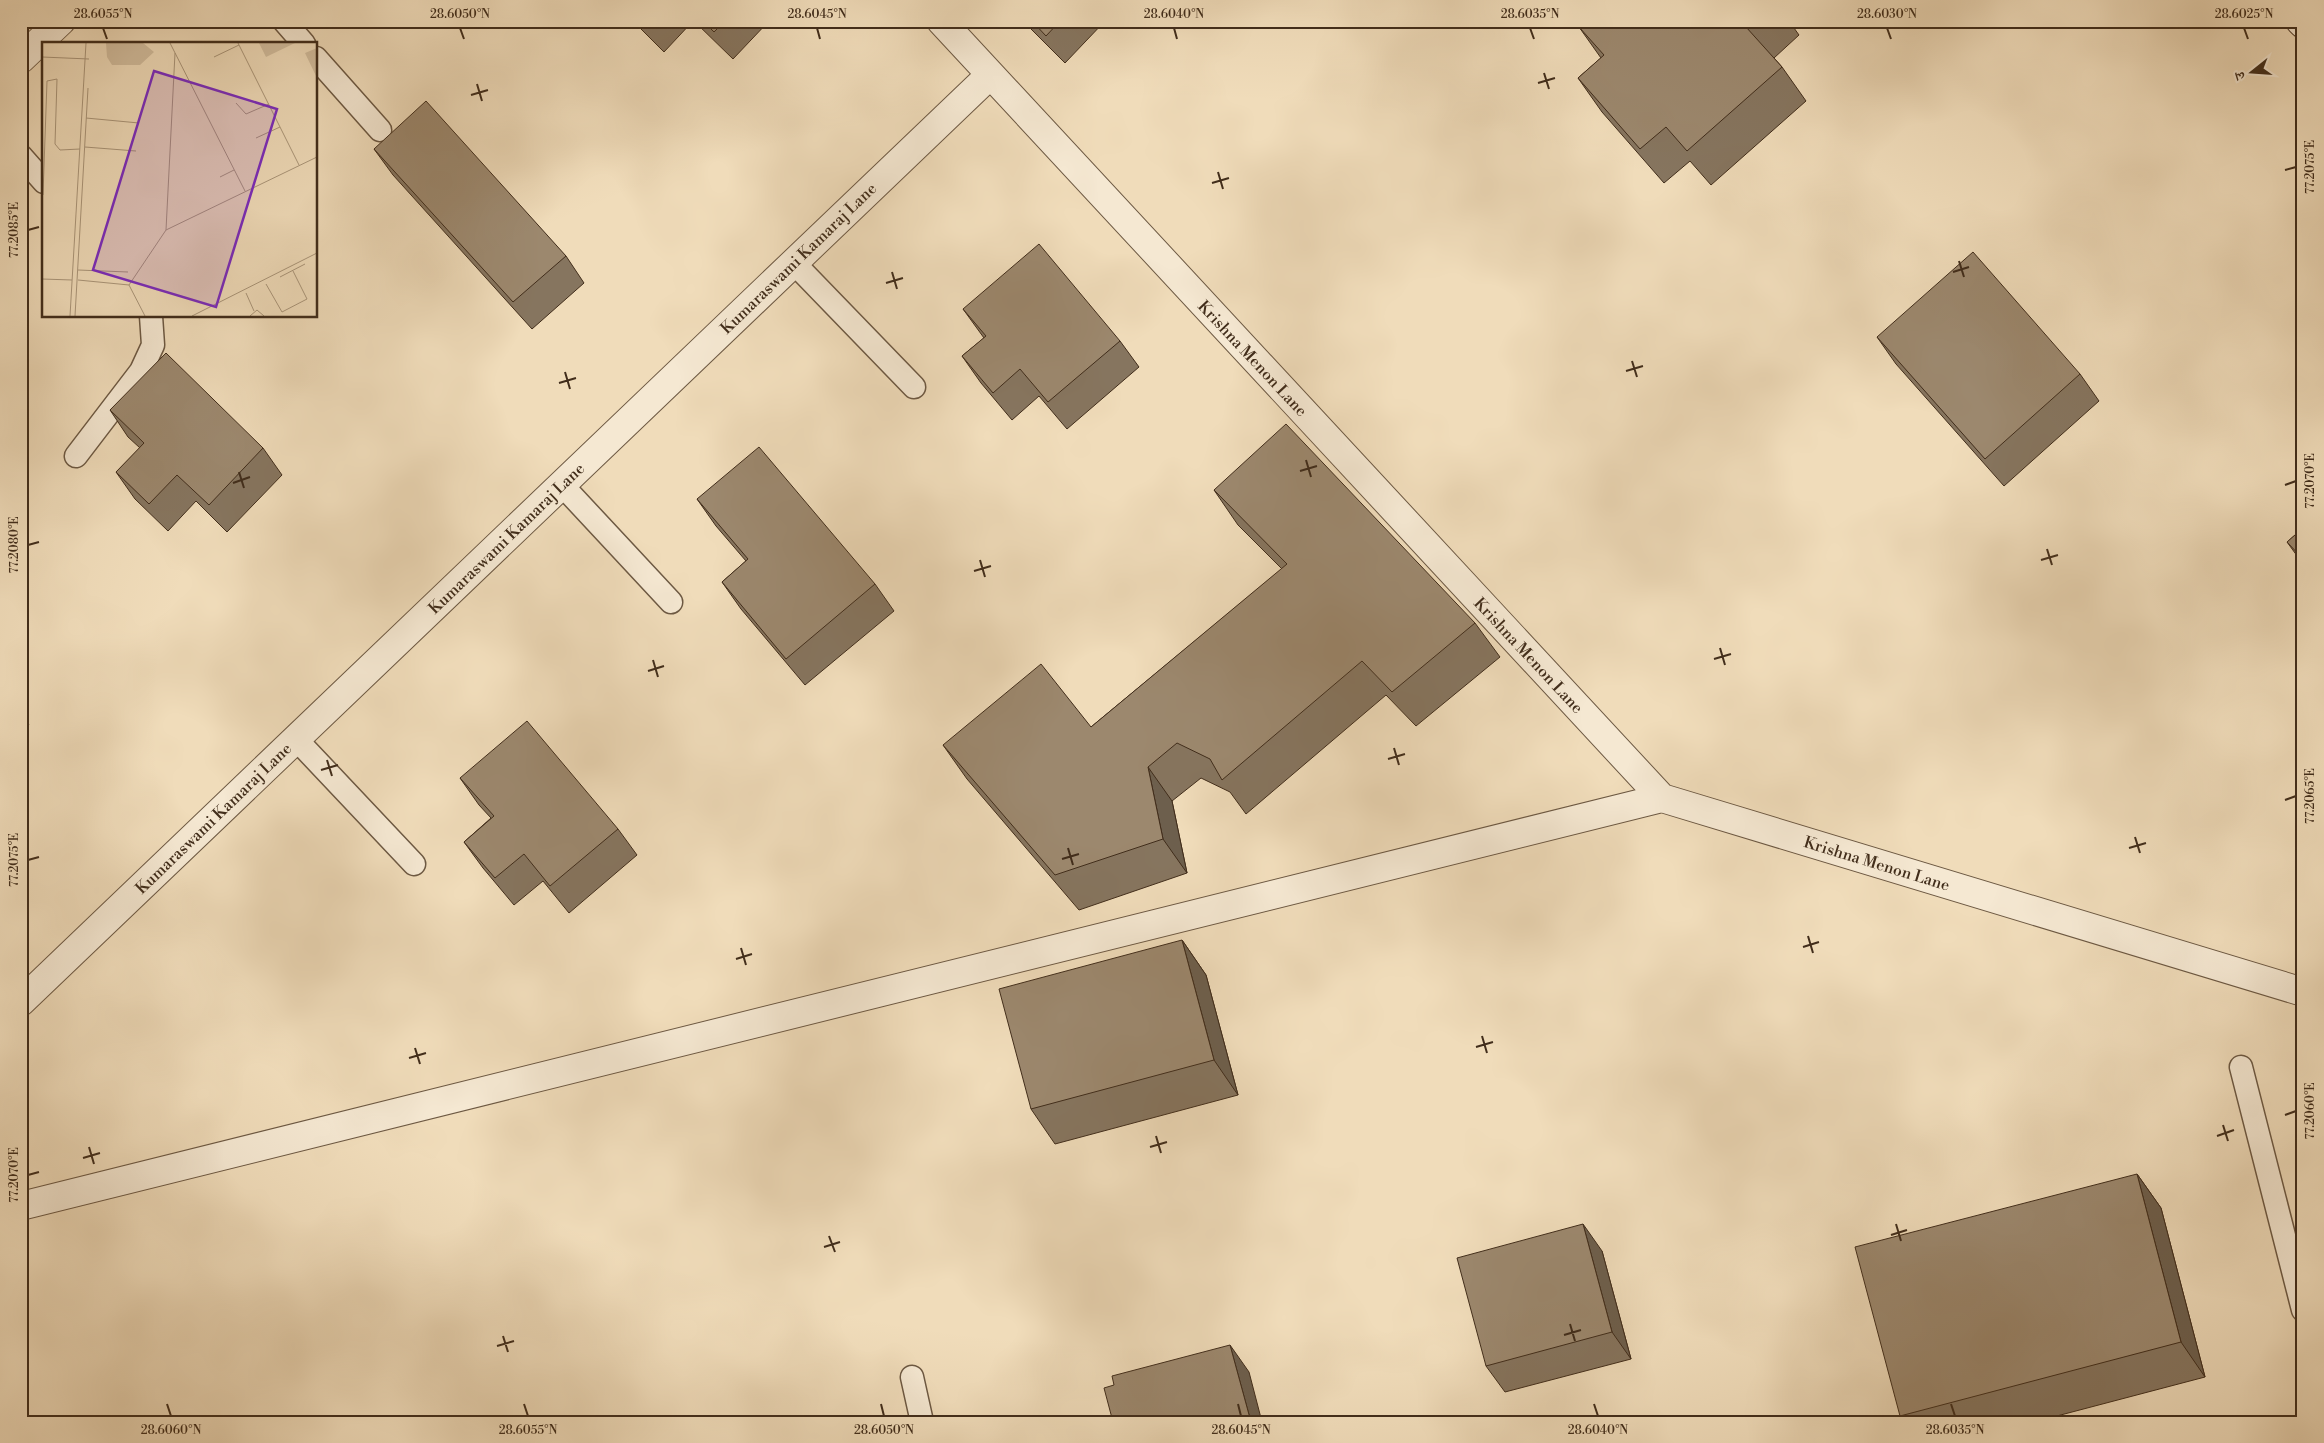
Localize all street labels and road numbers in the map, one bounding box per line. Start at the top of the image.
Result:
street label: Kumaraswami Kamaraj Lane [716,179,881,339]
street label: Krishna Menon Lane [1193,296,1311,421]
street label: Kumaraswami Kamaraj Lane [424,459,589,619]
street label: Krishna Menon Lane [1469,593,1587,718]
street label: Kumaraswami Kamaraj Lane [131,739,296,899]
street label: Krishna Menon Lane [1801,832,1952,896]

